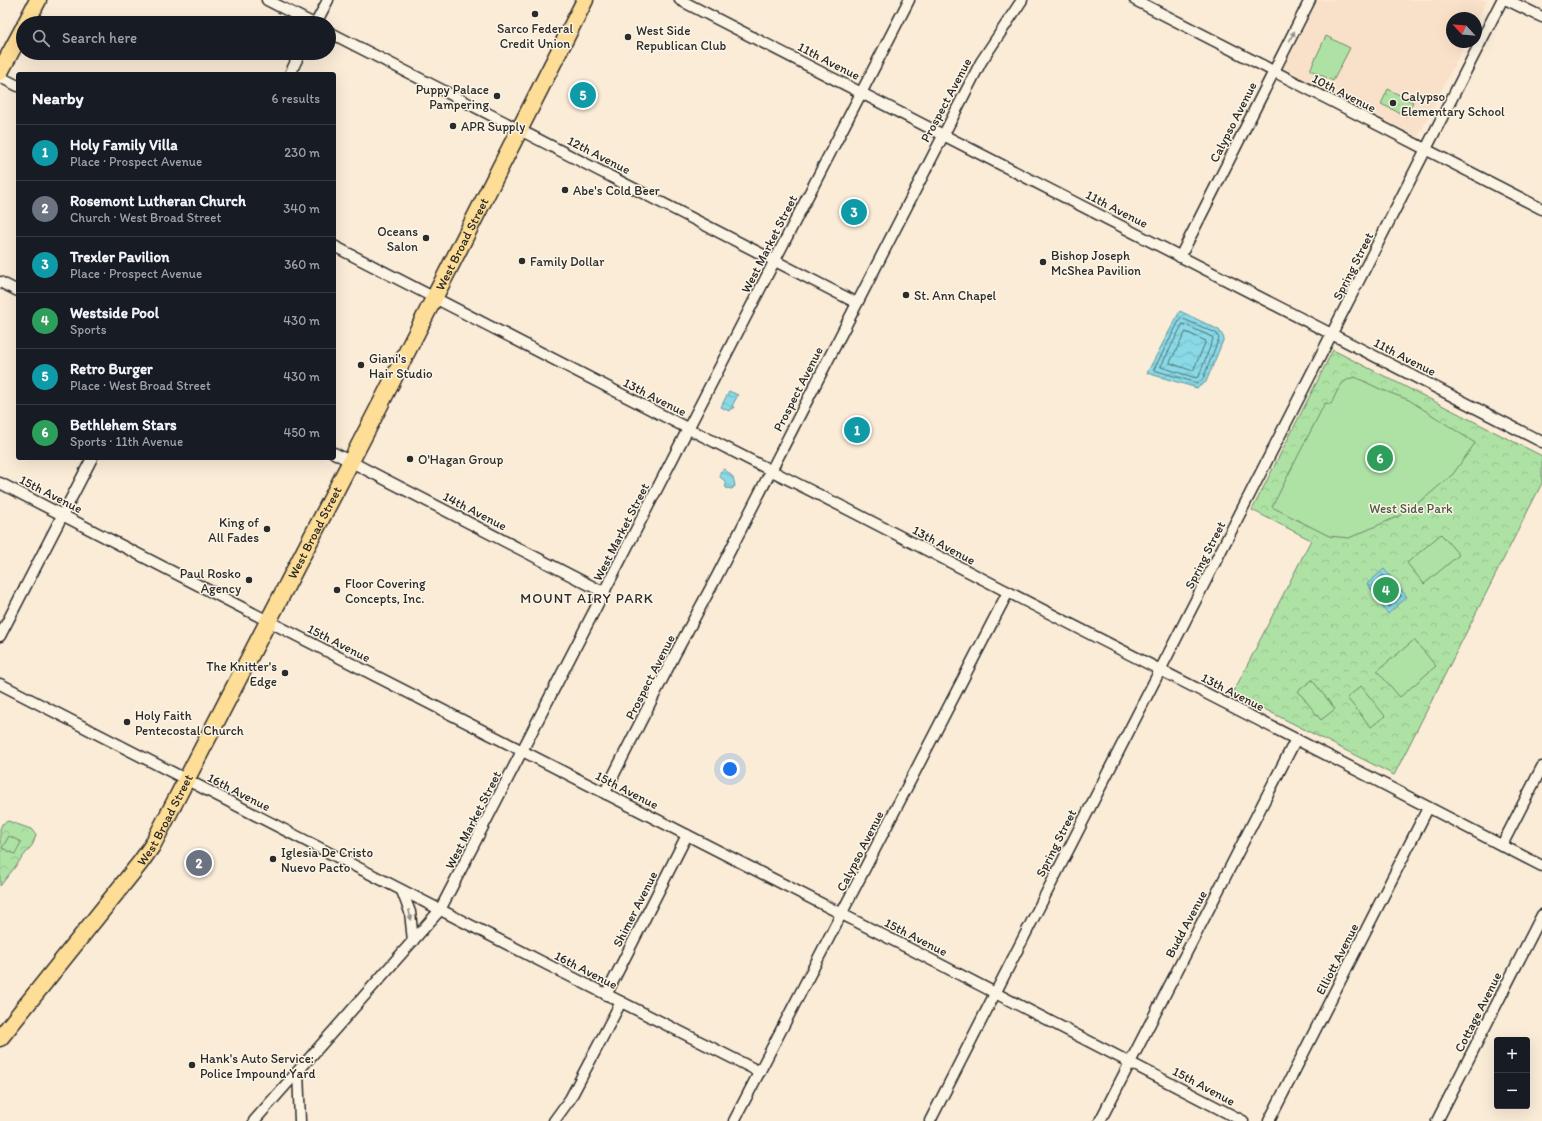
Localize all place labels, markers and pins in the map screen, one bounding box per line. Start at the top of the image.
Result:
marker: Sarco Federal Credit Union [530,9,540,19]
place label: Sarco Federal Credit Union [497,21,573,51]
place label: West Side Republican Club [636,23,727,53]
marker: West Side Republican Club [623,32,633,42]
pin: 5 [570,80,596,110]
place label: Puppy Palace Pampering [416,82,489,112]
place label: Calypso Elementary School [1401,89,1505,119]
marker: Puppy Palace Pampering [492,91,502,101]
marker: Calypso Elementary School [1388,98,1398,108]
place label: APR Supply [461,119,525,134]
marker: APR Supply [448,121,458,131]
place label: Abe's Cold Beer [573,183,660,198]
marker: Abe's Cold Beer [560,185,570,195]
pin: 3 [841,197,867,227]
place label: Oceans Salon [377,224,418,254]
marker: Oceans Salon [421,233,431,243]
place label: Bishop Joseph McShea Pavilion [1051,248,1141,278]
place label: Family Dollar [530,254,605,269]
marker: Family Dollar [517,256,527,266]
marker: Bishop Joseph McShea Pavilion [1038,257,1048,267]
place label: St. Ann Chapel [914,288,997,303]
marker: St. Ann Chapel [901,290,911,300]
place label: Giani's Hair Studio [369,351,433,381]
marker: Giani's Hair Studio [356,360,366,370]
pin: 1 [844,415,870,445]
pin: 6 [1367,443,1393,473]
place label: O'Hagan Group [418,452,503,467]
marker: O'Hagan Group [405,454,415,464]
place label: King of All Fades [208,515,259,545]
marker: King of All Fades [262,524,272,534]
place label: Paul Rosko Agency [180,566,241,596]
marker: Paul Rosko Agency [244,575,254,585]
pin: 4 [1373,575,1399,605]
place label: Floor Covering Concepts, Inc. [345,576,426,606]
marker: Floor Covering Concepts, Inc. [332,585,342,595]
place label: The Knitter's Edge [206,659,277,689]
marker: The Knitter's Edge [280,668,290,678]
place label: Holy Faith Pentecostal Church [135,708,244,738]
marker: Holy Faith Pentecostal Church [122,717,132,727]
place label: Iglesia De Cristo Nuevo Pacto [281,845,374,875]
pin: 2 [186,848,212,878]
marker: Iglesia De Cristo Nuevo Pacto [268,854,278,864]
place label: Hank's Auto Service: Police Impound Yard [200,1051,315,1081]
marker: Hank's Auto Service: Police Impound Yard [187,1060,197,1070]

